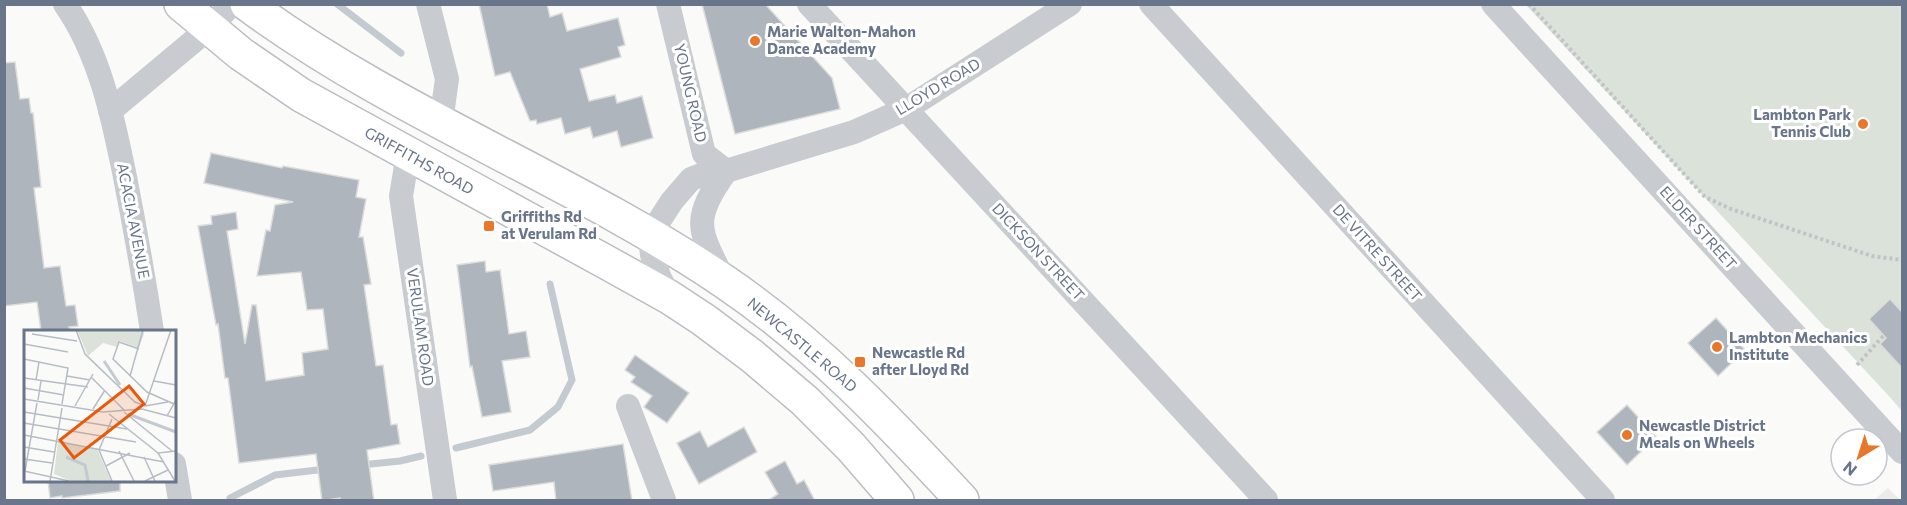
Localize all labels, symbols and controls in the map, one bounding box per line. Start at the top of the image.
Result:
place label: Marie Walton-Mahon Dance Academy [767,22,916,57]
marker: Marie Walton-Mahon Dance Academy [748,34,762,48]
street label: YOUNG ROAD [671,42,711,144]
street label: LLOYD ROAD [892,54,983,118]
place label: Lambton Park Tennis Club [1753,105,1851,140]
marker: Lambton Park Tennis Club [1856,117,1870,131]
street label: GRIFFITHS ROAD [362,123,477,198]
street label: ACACIA AVENUE [114,161,154,280]
street label: ELDER STREET [1657,182,1741,273]
street label: DICKSON STREET [989,199,1089,304]
street label: DE VITRE STREET [1329,200,1426,305]
place label: Griffiths Rd at Verulam Rd [501,207,597,242]
marker: Griffiths Rd at Verulam Rd [482,219,496,233]
street label: VERULAM ROAD [404,267,438,387]
street label: NEWCASTLE ROAD [744,293,861,395]
place label: Lambton Mechanics Institute [1729,328,1868,363]
inset map [24,330,176,481]
marker: Lambton Mechanics Institute [1710,340,1724,354]
place label: Newcastle Rd after Lloyd Rd [872,343,969,378]
marker: Newcastle Rd after Lloyd Rd [853,355,867,369]
place label: Newcastle District Meals on Wheels [1639,416,1766,451]
north arrow [1829,427,1889,487]
marker: Newcastle District Meals on Wheels [1620,428,1634,442]
text: N [1839,458,1860,480]

